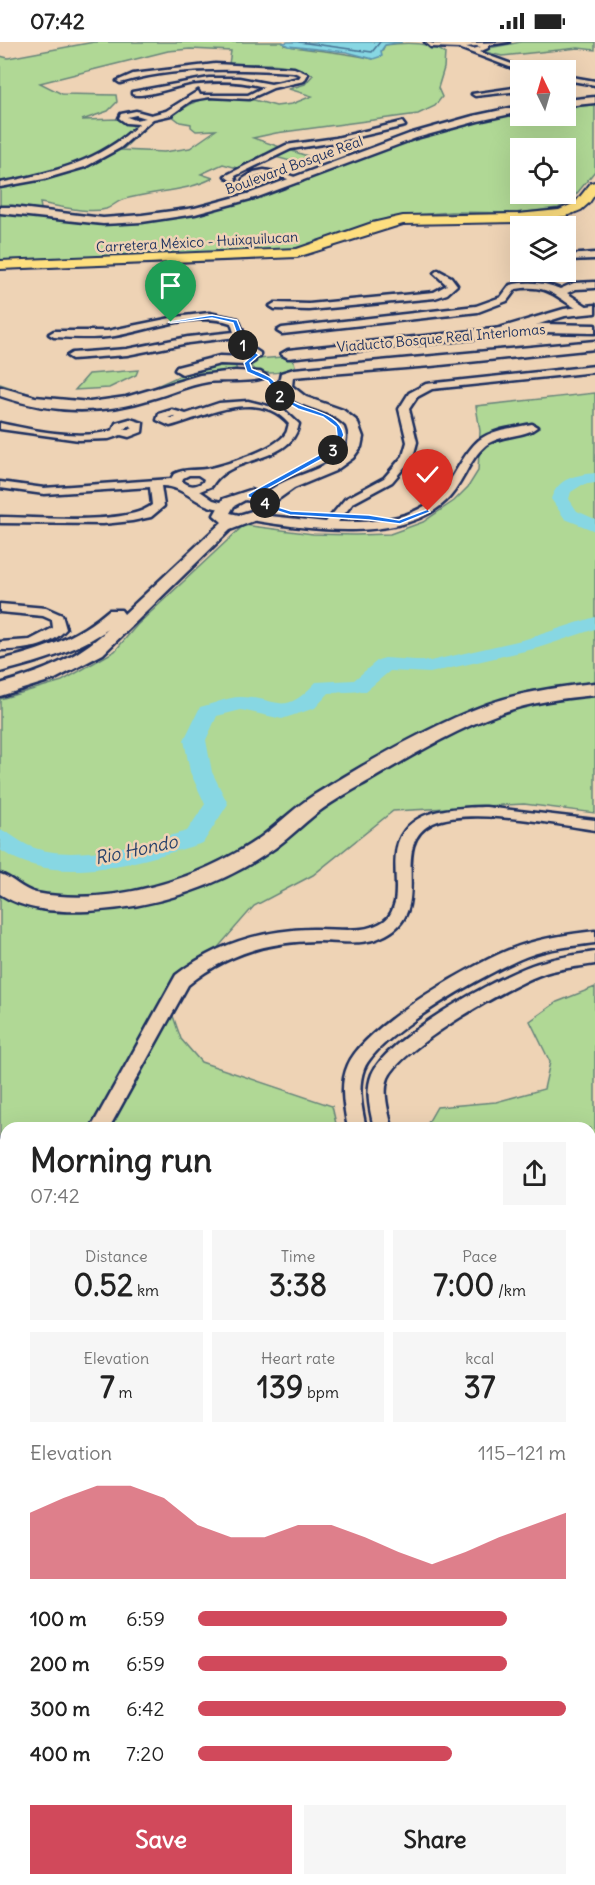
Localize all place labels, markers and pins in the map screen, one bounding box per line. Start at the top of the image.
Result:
pin [145,260,196,322]
pin: 1 [228,330,258,360]
pin: 2 [265,381,295,411]
pin: 3 [318,435,348,465]
pin [402,449,453,511]
pin: 4 [250,488,280,518]

